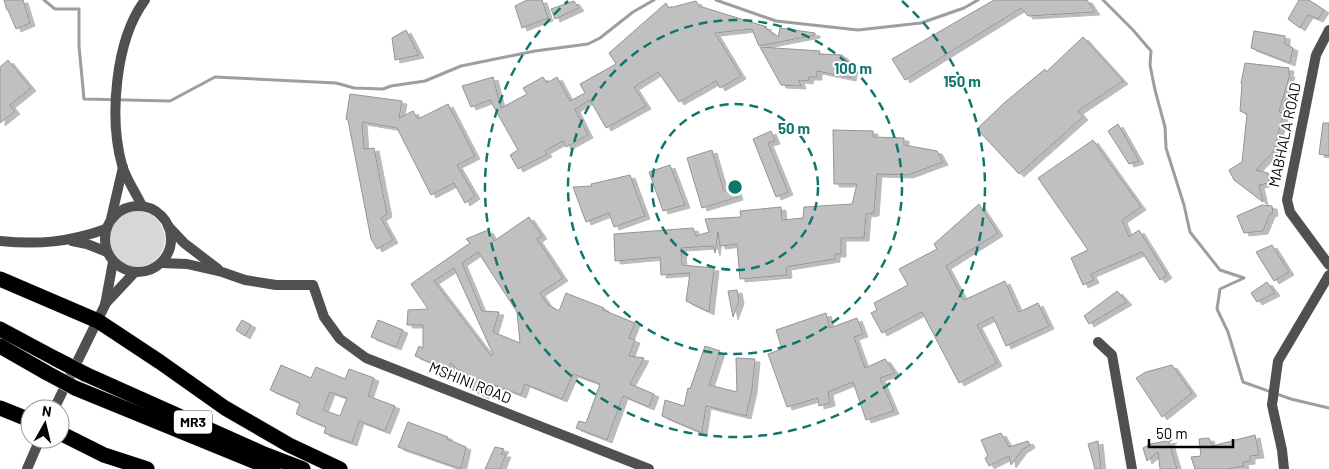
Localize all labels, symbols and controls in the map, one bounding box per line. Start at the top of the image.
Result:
text: 100 m [834,59,872,77]
text: 150 m [943,72,981,90]
street label: MABHALA ROAD [1264,81,1304,189]
text: 50 m [778,119,810,137]
centre of rings [726,178,744,196]
street label: MSHINI ROAD [427,357,514,407]
north arrow [20,399,70,449]
text: N [41,402,53,420]
road number: MR3 [174,411,212,434]
scale bar [1149,416,1233,448]
text: 50 m [1156,424,1188,442]

